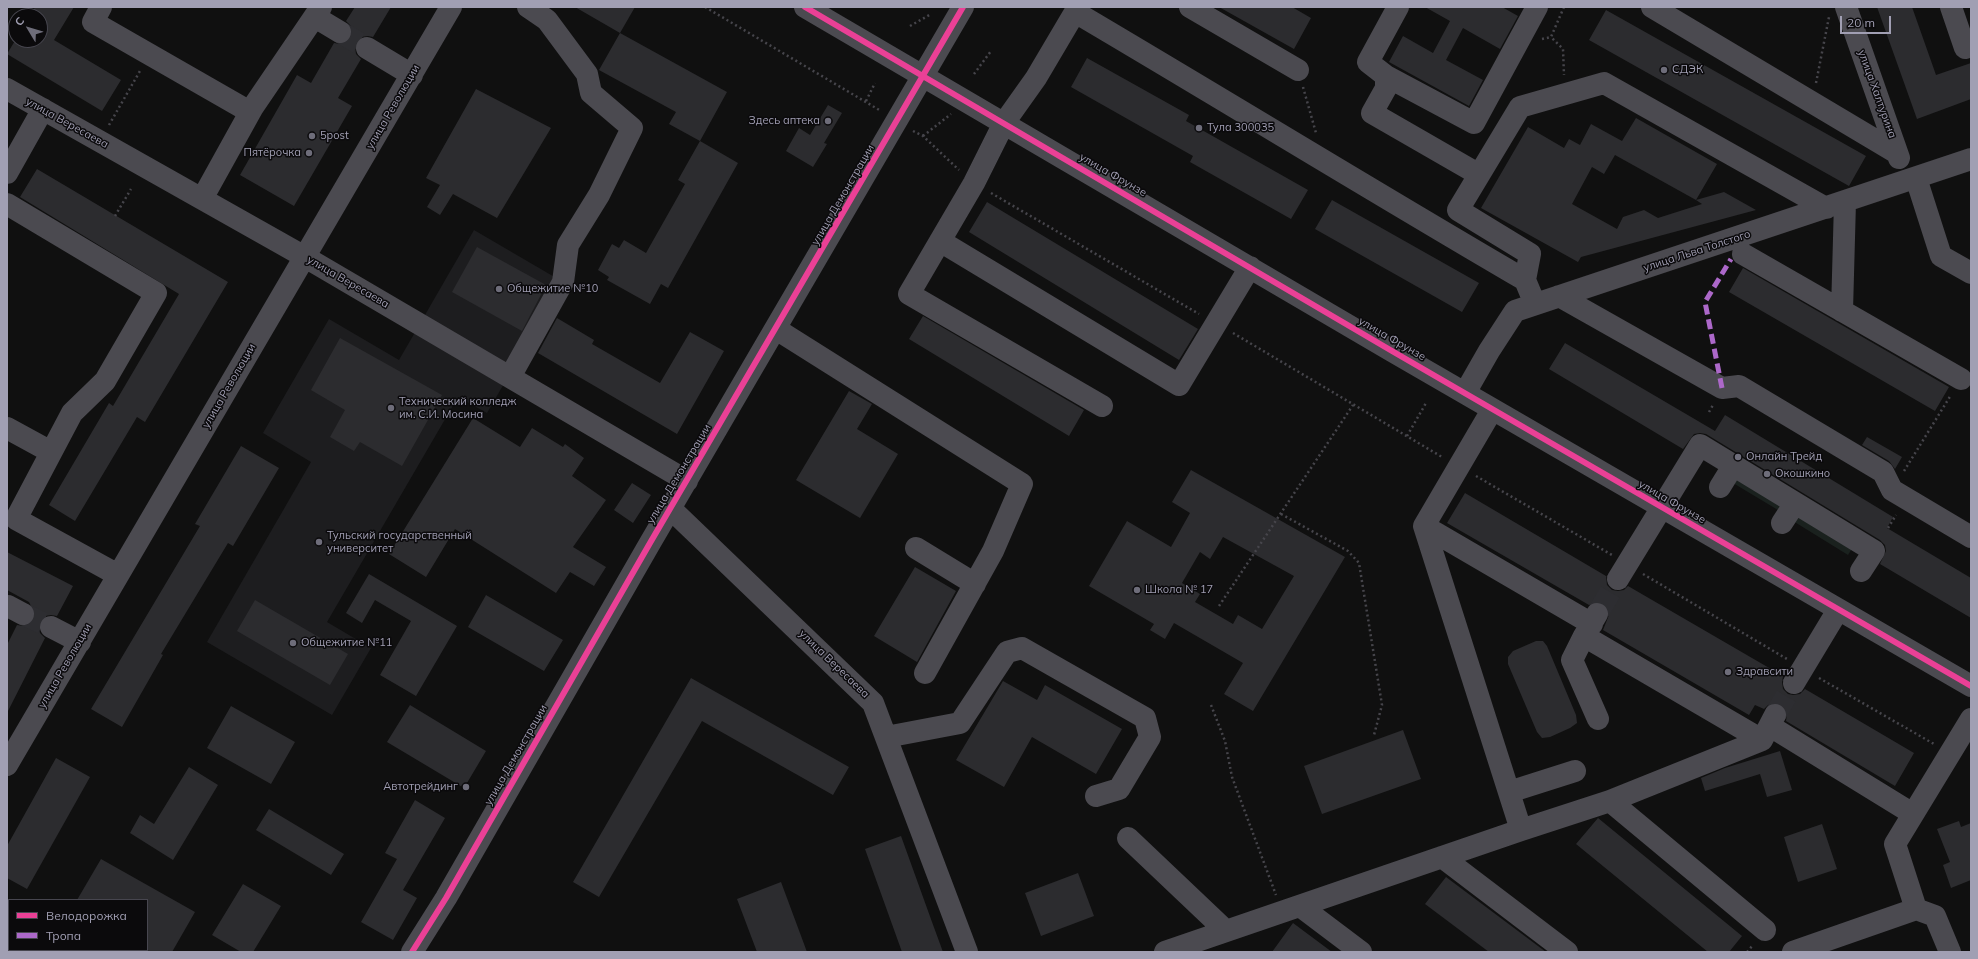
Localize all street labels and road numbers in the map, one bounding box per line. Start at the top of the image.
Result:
street label: улица Халтурина [1855,48,1899,140]
street label: улица Революции [363,62,423,152]
street label: улица Вересаева [23,95,111,151]
street label: улица Демонстрации [809,142,877,248]
street label: улица Фрунзе [1077,150,1149,200]
street label: улица Льва Толстого [1642,227,1752,275]
street label: улица Вересаева [305,253,391,311]
street label: улица Фрунзе [1356,314,1428,364]
street label: улица Революции [199,341,259,431]
street label: улица Демонстрации [644,422,714,526]
street label: улица Фрунзе [1636,477,1708,527]
street label: улица Революции [35,621,95,711]
street label: улица Вересаева [796,627,872,701]
street label: улица Демонстрации [482,702,550,808]

